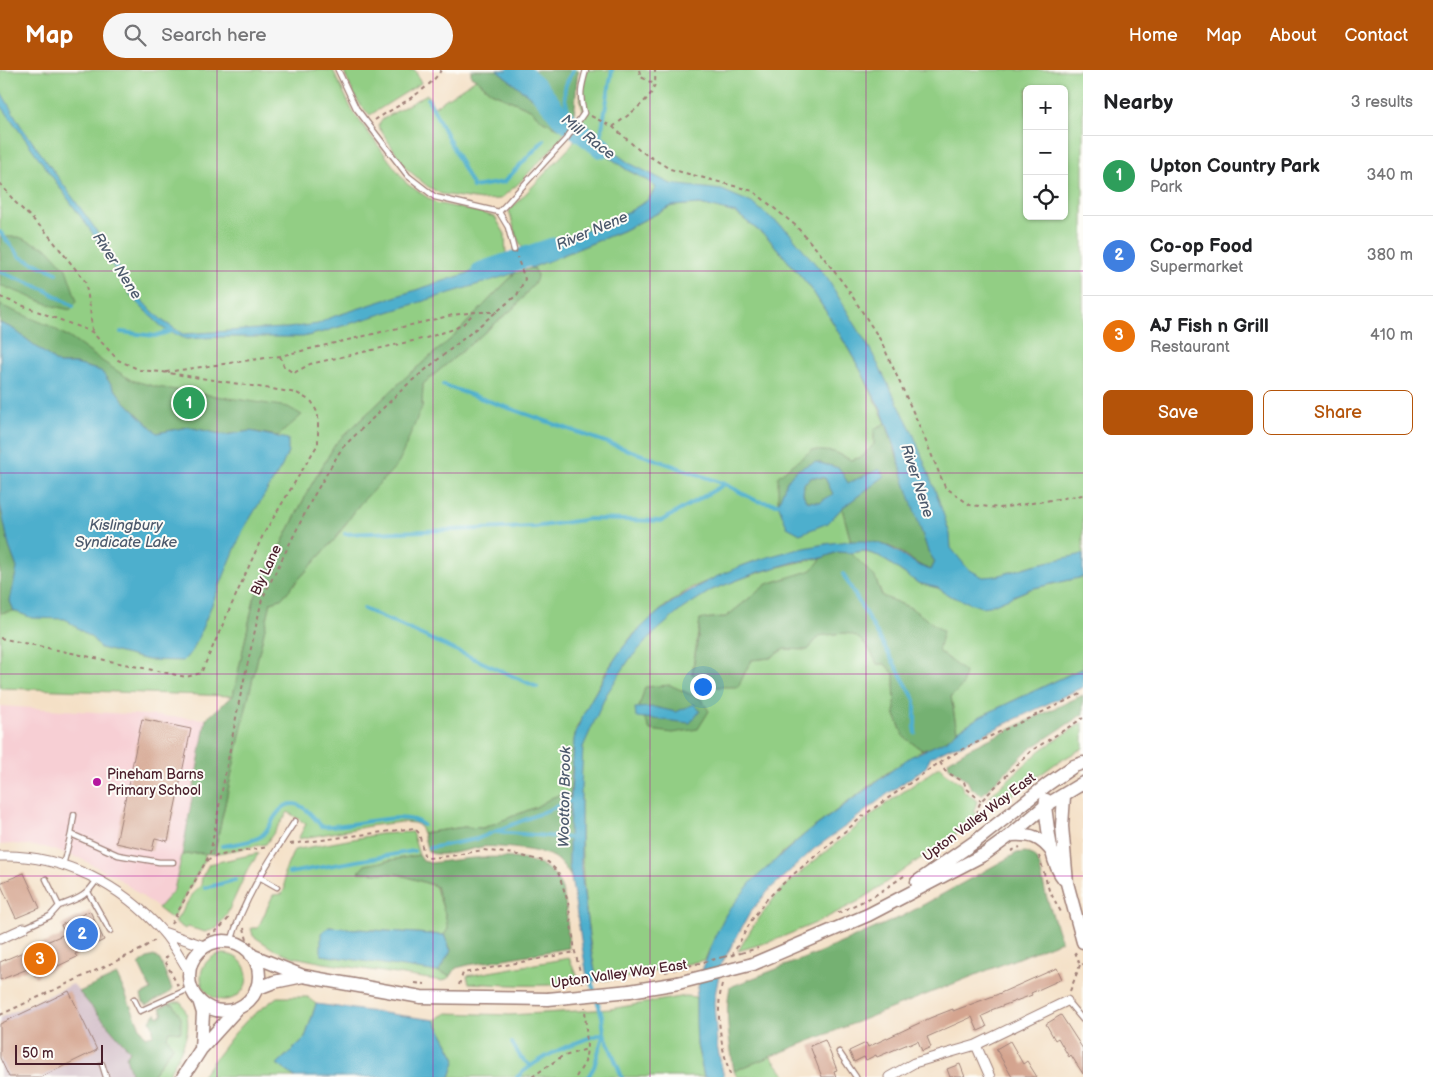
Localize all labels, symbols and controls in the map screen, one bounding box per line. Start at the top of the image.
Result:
search box [103,13,453,58]
text: Map [25,21,73,50]
icon: search [121,21,149,49]
text: Search here [161,24,267,47]
text: Home [1129,25,1178,46]
text: Map [1206,25,1242,46]
text: About [1270,25,1317,46]
text: Contact [1345,25,1408,46]
map controls [1023,85,1068,220]
button: + [1023,85,1068,130]
text: Nearby [1103,90,1173,115]
text: 3 results [1351,93,1413,112]
water label: Mill Race [557,110,619,164]
button: − [1023,130,1068,175]
text: Upton Country Park [1150,155,1320,178]
text: 1 [1116,166,1122,185]
text: 340 m [1366,166,1413,185]
button: locate [1023,175,1068,220]
text: Park [1150,178,1182,197]
water label: River Nene [553,207,631,255]
water label: River Nene [88,229,146,303]
text: Co-op Food [1150,235,1253,258]
text: 2 [1114,246,1124,265]
text: 380 m [1367,246,1413,265]
text: Supermarket [1150,258,1243,277]
text: AJ Fish n Grill [1150,315,1269,338]
text: 3 [1114,326,1124,345]
text: 410 m [1370,326,1413,345]
text: Restaurant [1150,338,1230,357]
pin: 1 [173,384,205,422]
button: Save [1103,390,1253,435]
button: Share [1263,390,1413,435]
water label: River Nene [896,442,938,520]
water label: Kislingbury Syndicate Lake [75,516,177,552]
street label: Bly Lane [247,542,285,598]
your location [690,674,716,700]
water label: Wootton Brook [555,746,575,848]
place label: Pineham Barns Primary School [107,766,204,799]
street label: Upton Valley Way East [919,769,1039,865]
marker: Pineham Barns Primary School [91,776,103,788]
pin: 2 [66,915,98,953]
pin: 3 [24,940,56,978]
street label: Upton Valley Way East [550,956,689,992]
scale bar [15,1042,102,1065]
text: 50 m [22,1045,54,1062]

